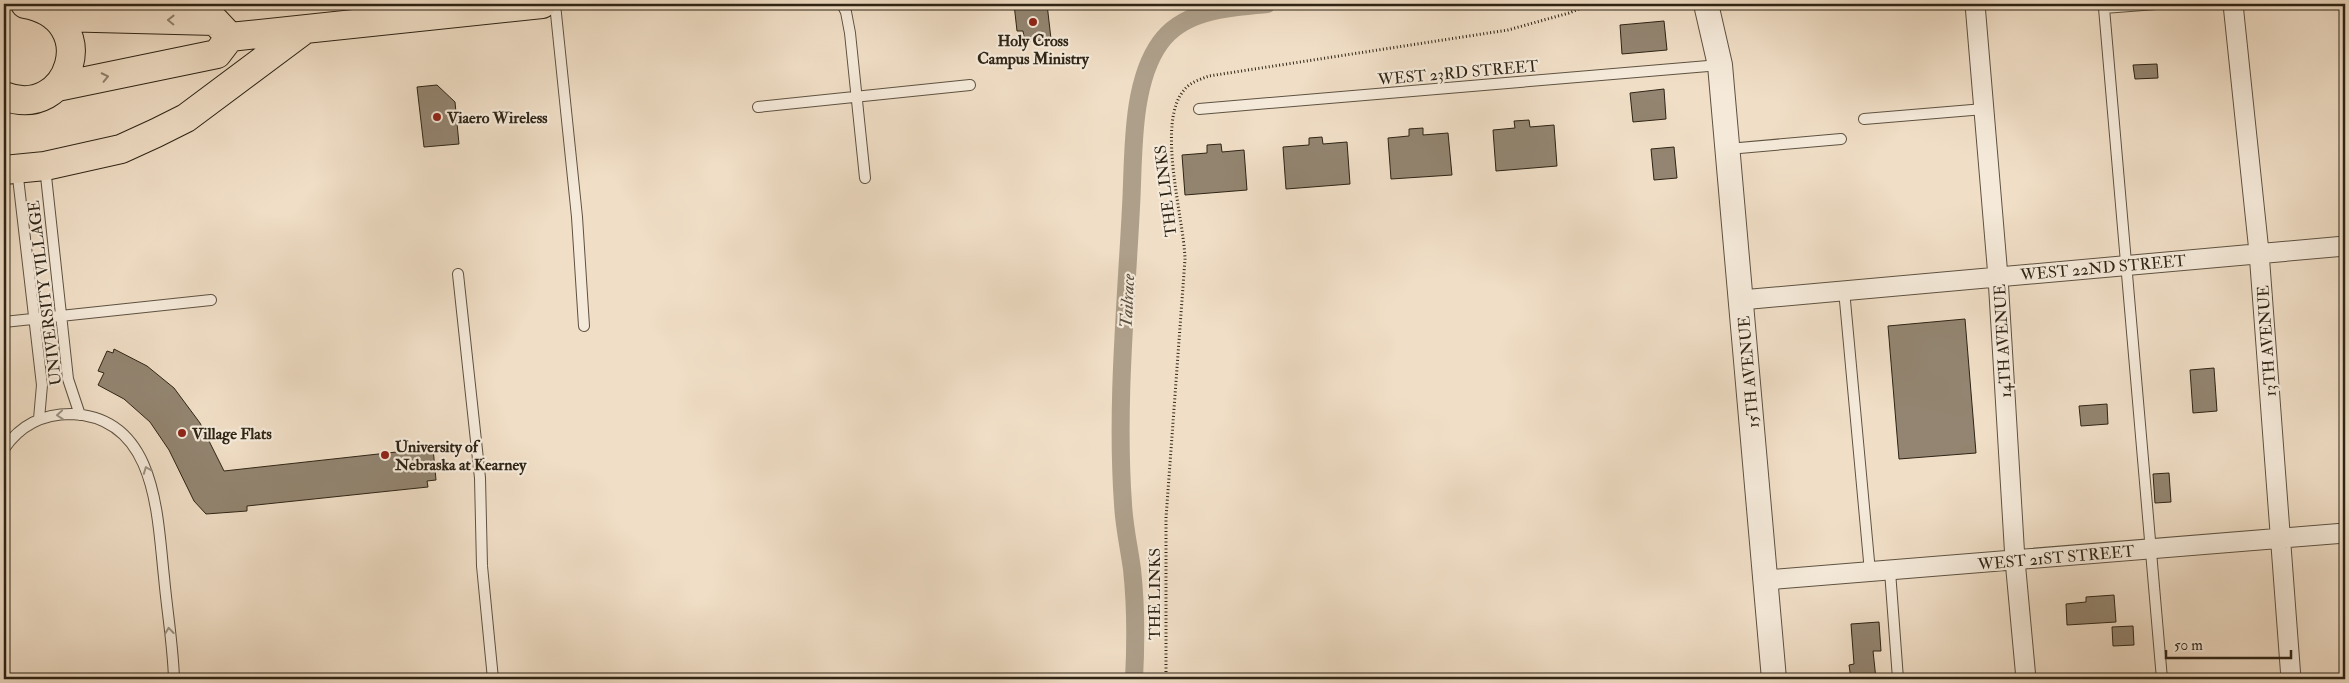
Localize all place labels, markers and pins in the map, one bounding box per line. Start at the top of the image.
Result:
marker: Holy Cross Campus Ministry [1027,16,1039,28]
place label: Holy Cross Campus Ministry [977,31,1090,70]
place label: Viaero Wireless [446,108,548,128]
marker: Viaero Wireless [431,111,443,123]
place label: Village Flats [191,424,272,445]
marker: Village Flats [176,427,188,439]
place label: University of Nebraska at Kearney [394,437,527,476]
marker: University of Nebraska at Kearney [379,449,391,461]

